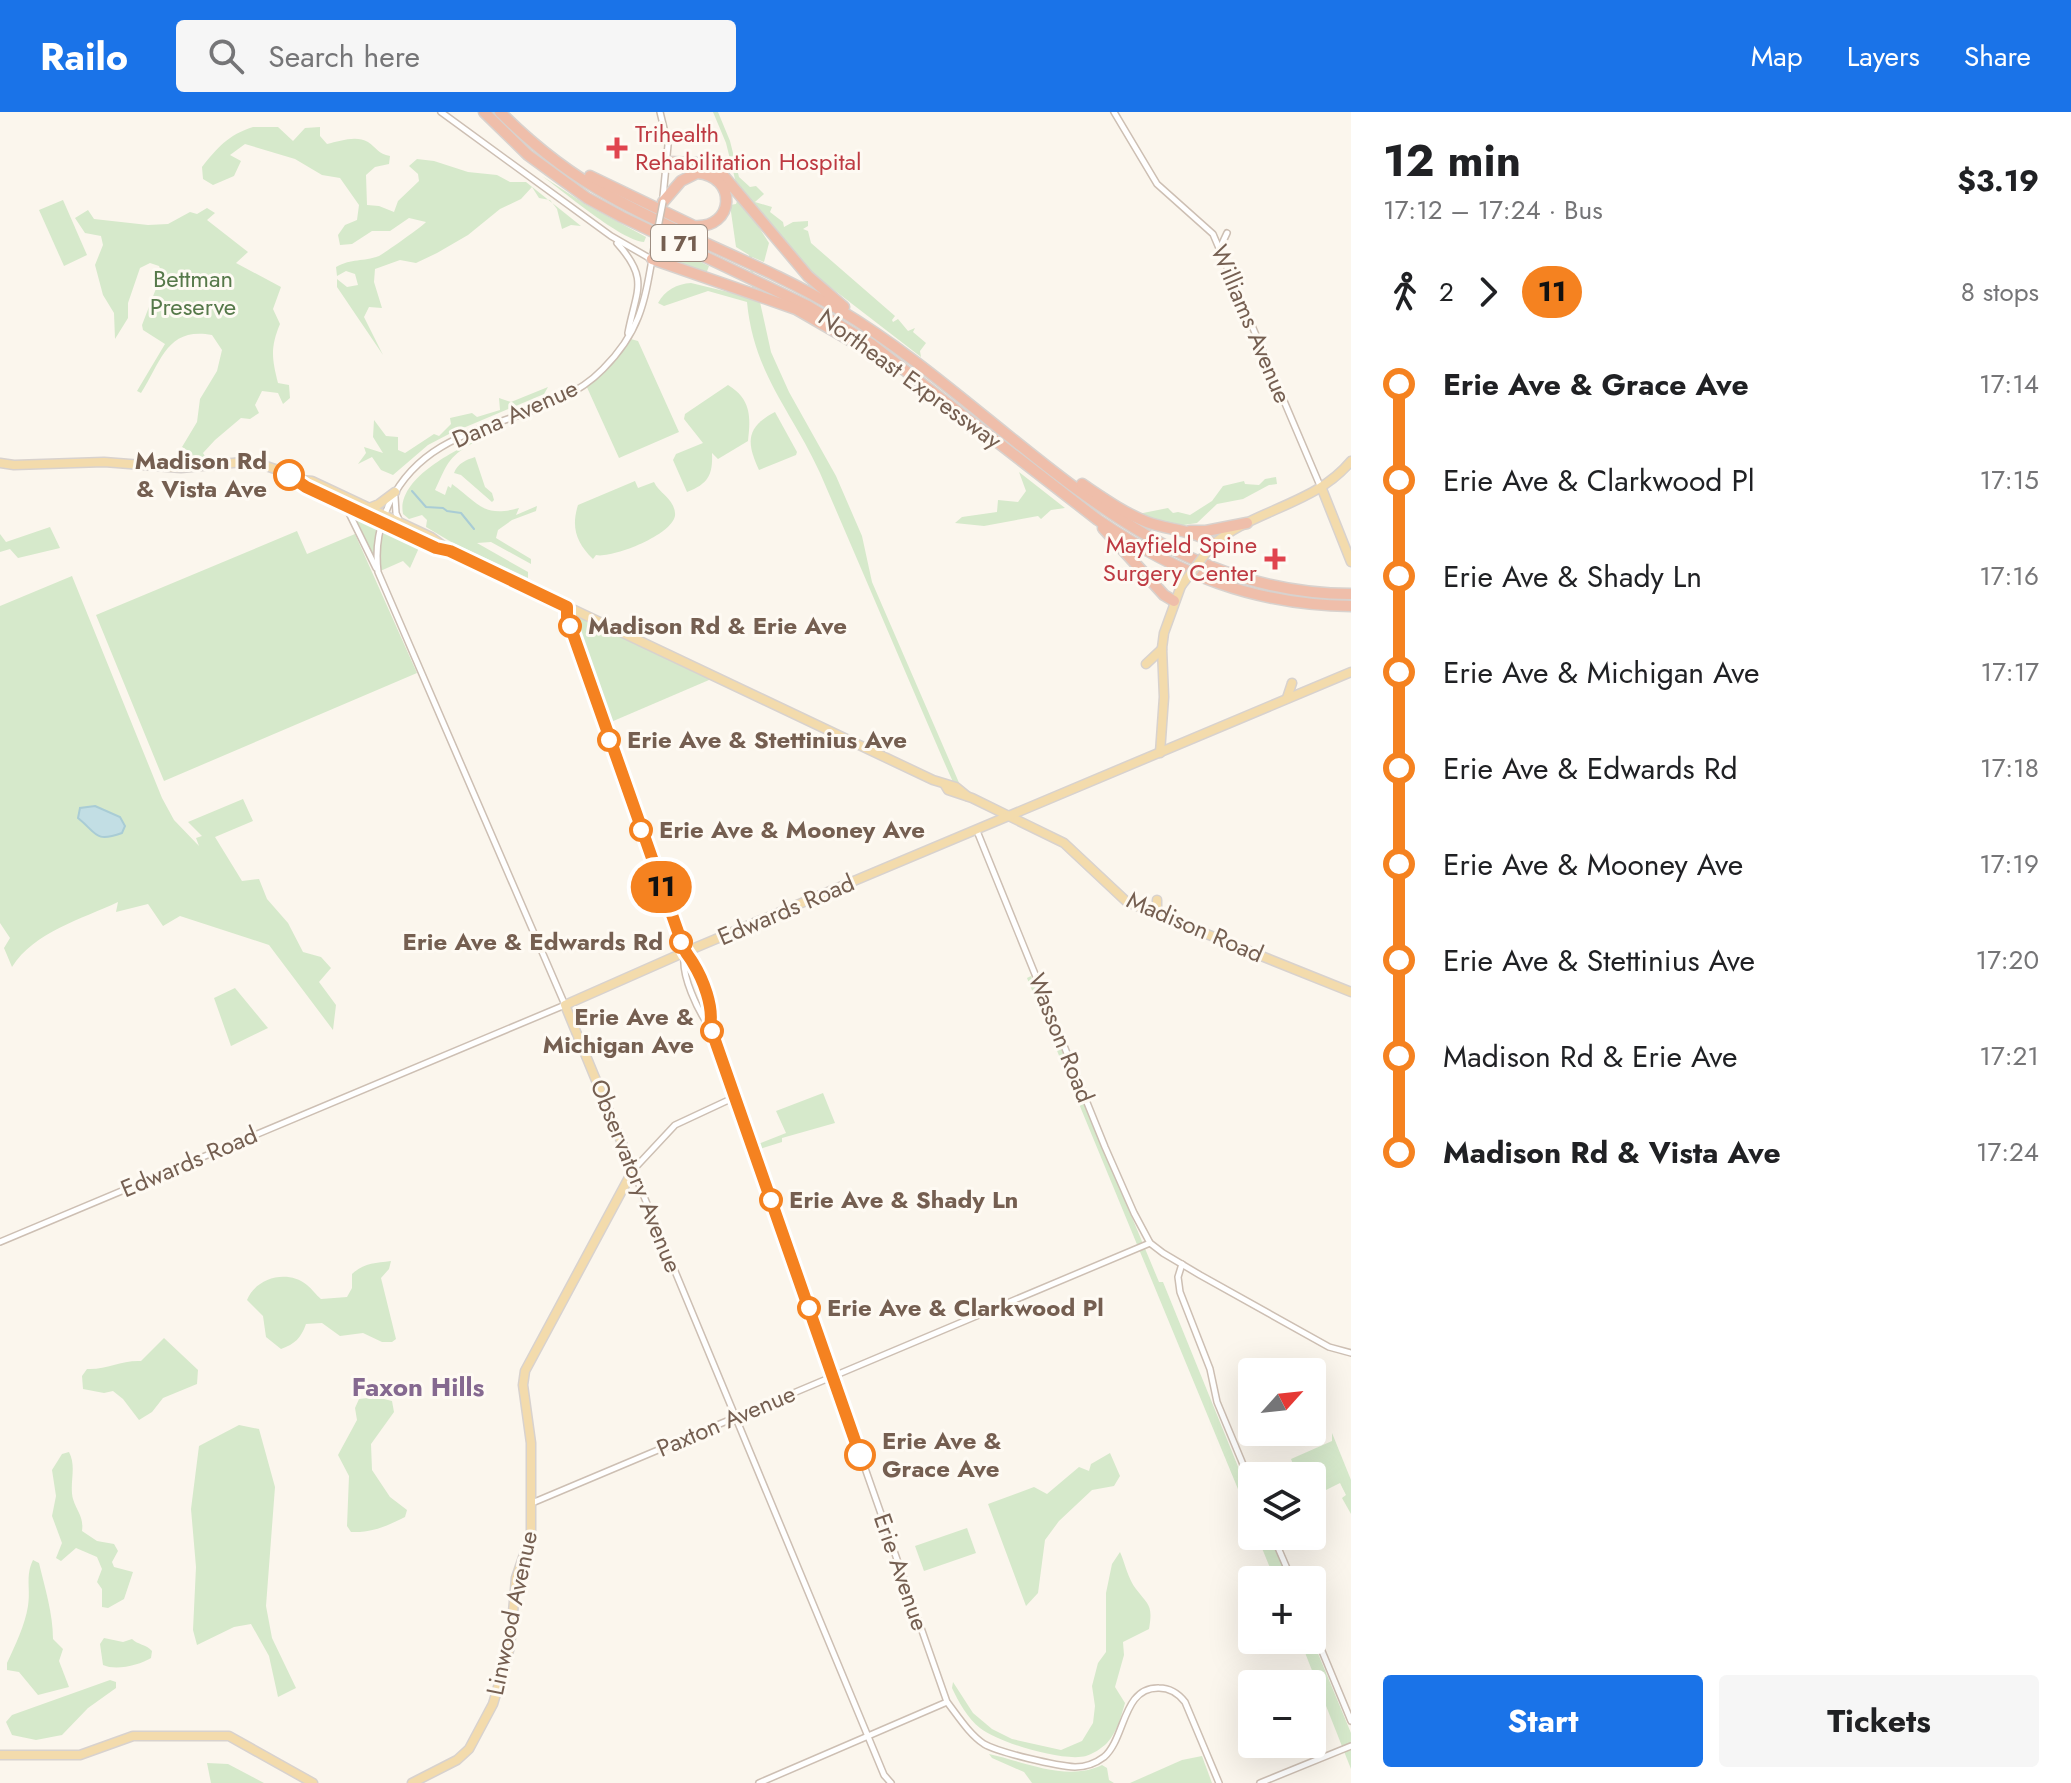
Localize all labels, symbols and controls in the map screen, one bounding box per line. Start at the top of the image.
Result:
search box [176,20,736,92]
text: Railo [40,29,128,84]
icon: search [204,34,248,78]
text: Search here [268,35,420,78]
text: Map [1751,36,1803,77]
text: Layers [1847,36,1920,77]
text: Share [1964,36,2031,77]
place label: Trihealth Rehabilitation Hospital [635,116,862,179]
text: 12 min [1383,129,1521,193]
marker: Trihealth Rehabilitation Hospital [606,137,628,159]
text: $3.19 [1957,159,2039,202]
text: 17:12 – 17:24 · Bus [1383,191,1603,229]
road number: I 71 [651,225,707,261]
street label: Williams Avenue [1202,239,1301,409]
park label: Bettman Preserve [150,261,236,324]
icon: walk [1383,270,1427,314]
icon: forward [1466,270,1510,314]
text: 11 [1538,271,1566,312]
text: 2 [1439,273,1454,311]
text: 8 stops [1961,273,2039,311]
street label: Northeast Expressway [811,300,1010,458]
text: Erie Ave & Grace Ave [1443,363,1749,406]
text: 17:14 [1979,365,2039,403]
street label: Dana Avenue [446,370,583,457]
place label: Madison Rd & Vista Ave [135,443,267,506]
text: Erie Ave & Clarkwood Pl [1443,459,1755,502]
marker: Madison Rd & Vista Ave [274,460,304,490]
text: 17:15 [1979,461,2039,499]
place label: Mayfield Spine Surgery Center [1103,527,1258,590]
marker: Mayfield Spine Surgery Center [1264,548,1286,570]
text: Erie Ave & Shady Ln [1443,555,1702,598]
text: 17:16 [1979,557,2039,595]
place label: Madison Rd & Erie Ave [588,608,847,643]
marker: Madison Rd & Erie Ave [559,615,581,637]
text: Erie Ave & Michigan Ave [1443,651,1760,694]
text: 17:17 [1980,653,2039,691]
place label: Erie Ave & Stettinius Ave [627,722,907,757]
marker: Erie Ave & Stettinius Ave [598,729,620,751]
text: Erie Ave & Edwards Rd [1443,747,1738,790]
text: 17:18 [1980,749,2039,787]
place label: Erie Ave & Mooney Ave [659,812,925,847]
marker: Erie Ave & Mooney Ave [630,819,652,841]
text: Erie Ave & Mooney Ave [1443,843,1743,886]
text: 17:19 [1979,845,2039,883]
line badge: 11 [625,861,697,913]
street label: Edwards Road [712,865,860,954]
text: 11 [647,866,675,907]
street label: Madison Road [1122,882,1269,971]
place label: Erie Ave & Edwards Rd [403,924,663,959]
marker: Erie Ave & Edwards Rd [670,931,692,953]
text: Erie Ave & Stettinius Ave [1443,939,1755,982]
text: 17:20 [1975,941,2039,979]
street label: Wasson Road [1020,968,1103,1108]
place label: Erie Ave & Michigan Ave [543,999,694,1062]
marker: Erie Ave & Michigan Ave [701,1020,723,1042]
text: Madison Rd & Erie Ave [1443,1035,1738,1078]
text: 17:21 [1979,1037,2039,1075]
street label: Observatory Avenue [582,1074,691,1278]
street label: Edwards Road [115,1117,263,1206]
text: Madison Rd & Vista Ave [1443,1131,1781,1174]
text: 17:24 [1976,1133,2039,1171]
place label: Erie Ave & Shady Ln [789,1182,1018,1217]
marker: Erie Ave & Shady Ln [760,1189,782,1211]
place label: Erie Ave & Clarkwood Pl [827,1290,1104,1325]
marker: Erie Ave & Clarkwood Pl [798,1297,820,1319]
north arrow [1238,1358,1326,1446]
map controls [1238,1358,1326,1758]
district label: Faxon Hills [352,1368,484,1406]
street label: Paxton Avenue [651,1376,801,1465]
place label: Erie Ave & Grace Ave [882,1423,1002,1486]
marker: Erie Ave & Grace Ave [845,1440,875,1470]
button: layers [1238,1462,1326,1550]
street label: Erie Avenue [865,1508,938,1635]
street label: Linwood Avenue [477,1527,546,1698]
button: + [1238,1566,1326,1654]
button: − [1238,1670,1326,1758]
button: Start [1383,1675,1703,1767]
button: Tickets [1719,1675,2039,1767]

